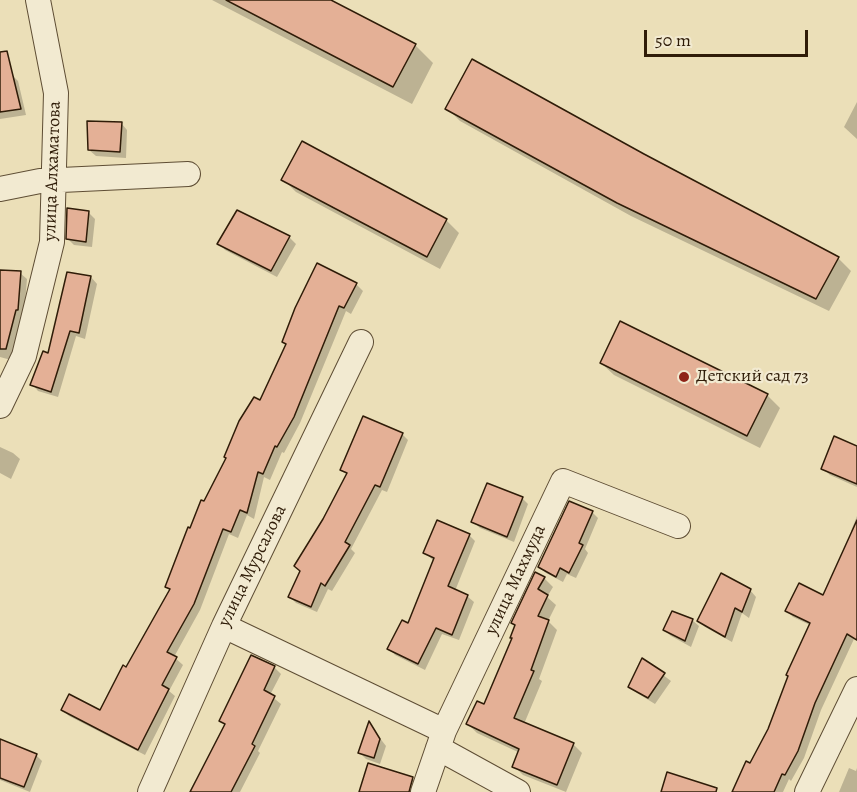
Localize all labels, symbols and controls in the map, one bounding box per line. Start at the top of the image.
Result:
scale bar [647,18,810,56]
text: 50 m [655,28,691,52]
street label: улица Алхаматова [40,101,66,241]
place label: Детский сад 73 [696,366,809,388]
marker: Детский сад 73 [677,370,691,384]
street label: улица Мурсалова [214,502,292,630]
street label: улица Махмуда [481,521,551,639]

